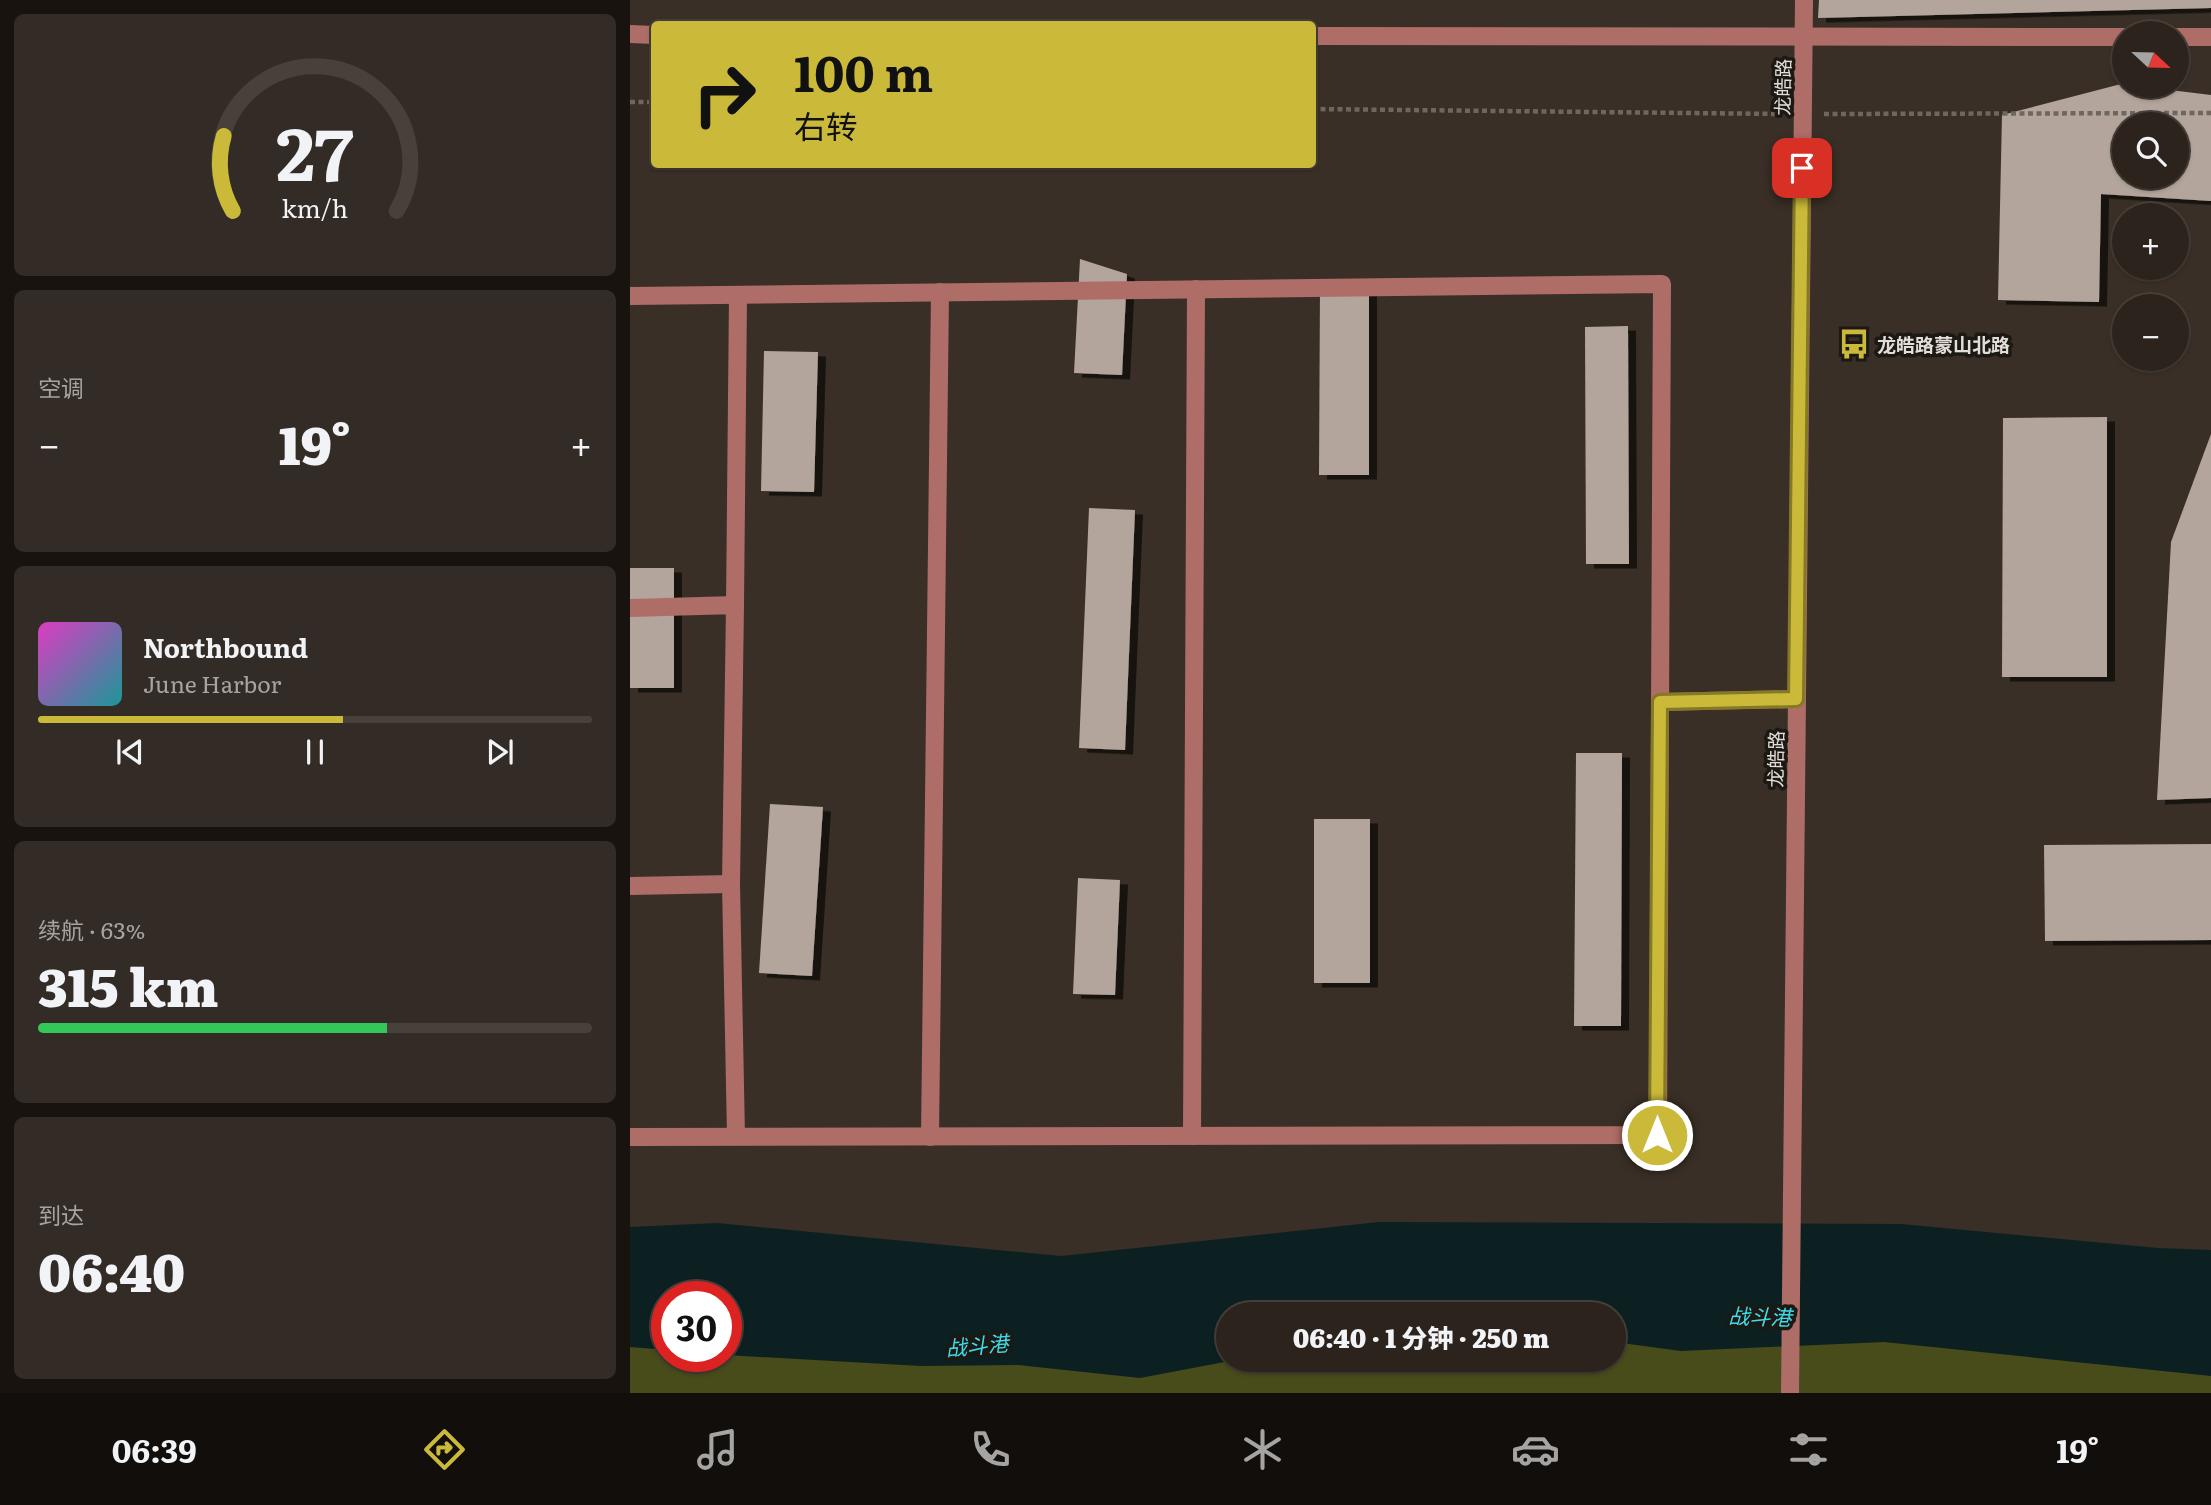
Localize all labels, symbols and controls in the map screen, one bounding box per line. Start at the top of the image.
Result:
north arrow [2112,21,2189,98]
map controls [2112,21,2189,371]
text: 100 m [794,34,933,107]
icon: right [679,49,770,140]
street label: 龙皓路 [1768,58,1796,116]
text: 27 [276,95,354,203]
text: 右转 [794,101,858,149]
button: search [2112,112,2189,189]
pin [1772,138,1832,198]
icon: arrive [1783,149,1821,187]
text: km/h [282,189,348,226]
button: + [2112,203,2189,280]
button: − [2112,294,2189,371]
bus stop icon: 龙皓路蒙山北路 [1837,327,1871,361]
place label: 龙皓路蒙山北路 [1877,330,2010,358]
text: 空调 [38,370,84,404]
text: 19° [279,404,351,481]
text: − [38,414,60,471]
text: + [570,414,592,471]
text: Northbound [143,627,308,666]
text: June Harbor [143,666,281,700]
street label: 龙皓路 [1761,730,1789,788]
icon: previous [111,733,149,771]
icon: pause [296,733,334,771]
icon: next [481,733,519,771]
text: 续航 · 63% [38,912,145,946]
text: 315 km [38,946,219,1023]
position arrow [1620,1098,1694,1172]
text: 到达 [38,1197,84,1231]
text: 06:40 [38,1231,185,1308]
speed limit sign: 30 [651,1281,742,1372]
water label: 战斗港 [1728,1298,1795,1332]
text: 06:40 · 1 分钟 · 250 m [1293,1317,1549,1356]
water label: 战斗港 [944,1326,1013,1362]
text: 06:39 [112,1425,197,1473]
icon: directions [420,1425,469,1474]
icon: music [693,1425,742,1474]
icon: phone [966,1425,1015,1474]
icon: climate [1238,1425,1287,1474]
icon: car [1511,1425,1560,1474]
icon: filters [1784,1425,1833,1474]
text: 19° [2056,1425,2099,1473]

